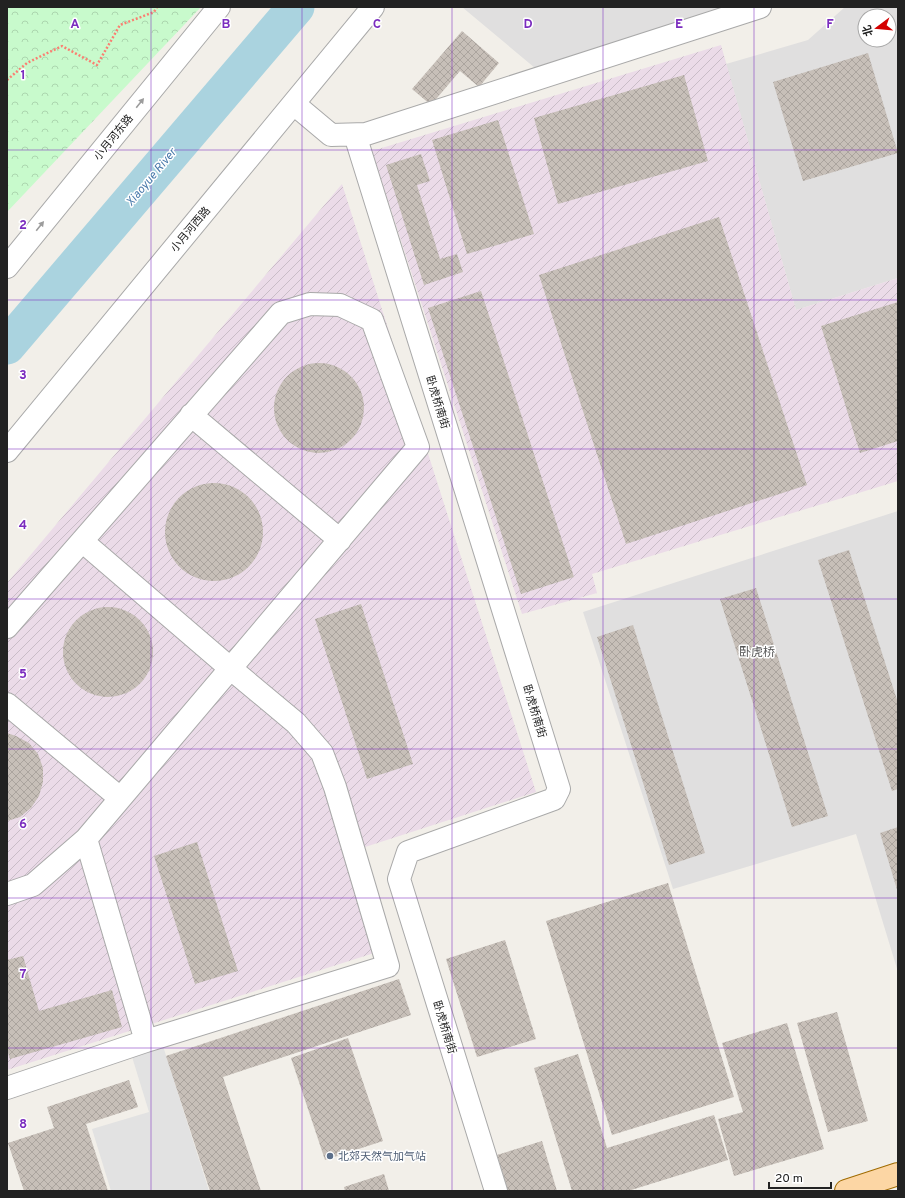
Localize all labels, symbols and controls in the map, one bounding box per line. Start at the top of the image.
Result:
north arrow [857,8,897,48]
text: A [70,17,80,33]
text: B [222,17,231,33]
text: C [373,17,381,33]
text: D [523,17,533,33]
text: E [675,17,683,33]
text: F [826,17,834,33]
text: 北 [860,23,877,38]
text: 1 [20,68,26,84]
one-way arrow [136,98,145,109]
street label: 小月河东路 [91,112,137,163]
water label: Xiaoyue River [123,144,182,210]
street label: 小月河西路 [168,204,214,255]
text: 2 [19,218,27,234]
one-way arrow [36,221,45,231]
text: 3 [19,368,27,384]
street label: 卧虎桥南街 [422,374,452,431]
text: 4 [19,518,27,534]
district label: 卧虎桥 [739,645,775,661]
text: 5 [19,667,27,683]
street label: 卧虎桥南街 [519,683,549,740]
text: 6 [19,817,27,833]
text: 7 [20,967,27,983]
street label: 卧虎桥南街 [429,999,459,1056]
text: 8 [19,1117,27,1133]
place label: 北郊天然气加气站 [338,1150,426,1164]
marker: 北郊天然气加气站 [325,1151,335,1161]
scale bar [769,1164,831,1190]
text: 20 m [775,1171,803,1187]

